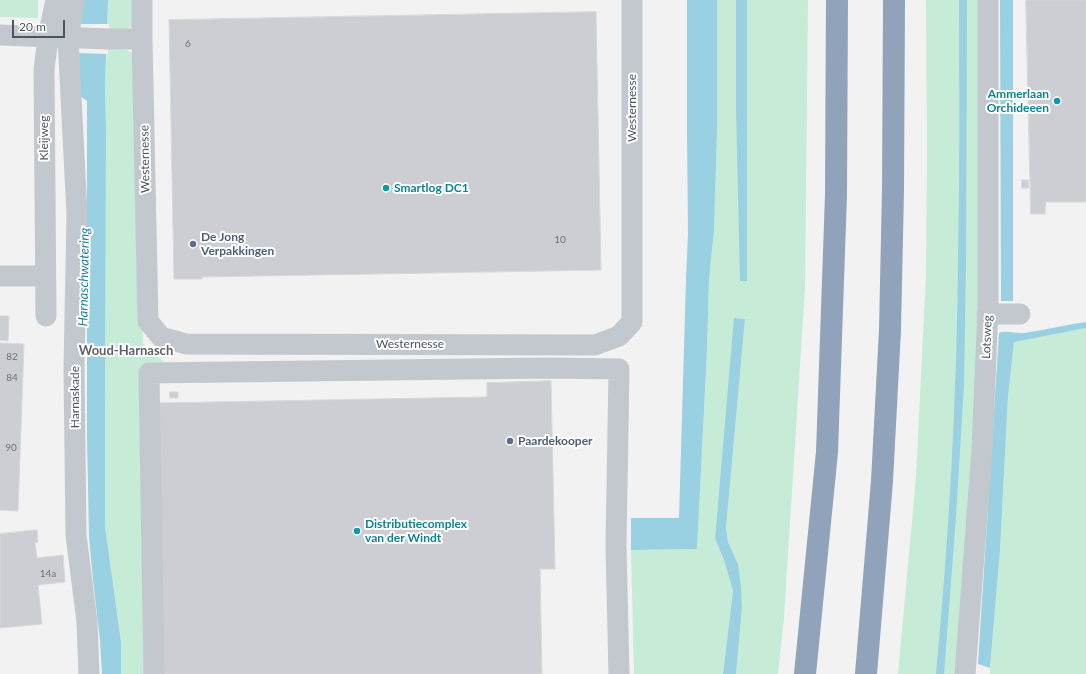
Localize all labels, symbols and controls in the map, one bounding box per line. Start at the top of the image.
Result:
scale bar [14,12,67,38]
text: 20 m [19,19,46,34]
house number: 6 [185,38,191,50]
street label: Westernesse [625,74,639,142]
place label: Ammerlaan Orchideeen [987,87,1049,115]
marker: Ammerlaan Orchideeen [1052,96,1062,106]
street label: Kleijweg [37,116,51,160]
street label: Westernesse [137,125,153,193]
place label: Smartlog DC1 [394,181,469,195]
marker: Smartlog DC1 [381,183,391,193]
water label: Harnaschwatering [75,227,93,327]
place label: De Jong Verpakkingen [201,230,274,258]
house number: 10 [554,234,566,246]
marker: De Jong Verpakkingen [188,239,198,249]
street label: Lotsweg [979,315,995,359]
street label: Westernesse [376,337,444,351]
district label: Woud-Harnasch [79,343,173,359]
house number: 82 [6,351,18,363]
street label: Harnaskade [68,366,82,428]
house number: 84 [6,372,18,384]
place label: Paardekooper [518,434,593,448]
marker: Paardekooper [505,436,515,446]
house number: 90 [5,442,17,454]
place label: Distributiecomplex van der Windt [365,517,467,545]
marker: Distributiecomplex van der Windt [352,526,362,536]
house number: 14a [40,568,56,580]

